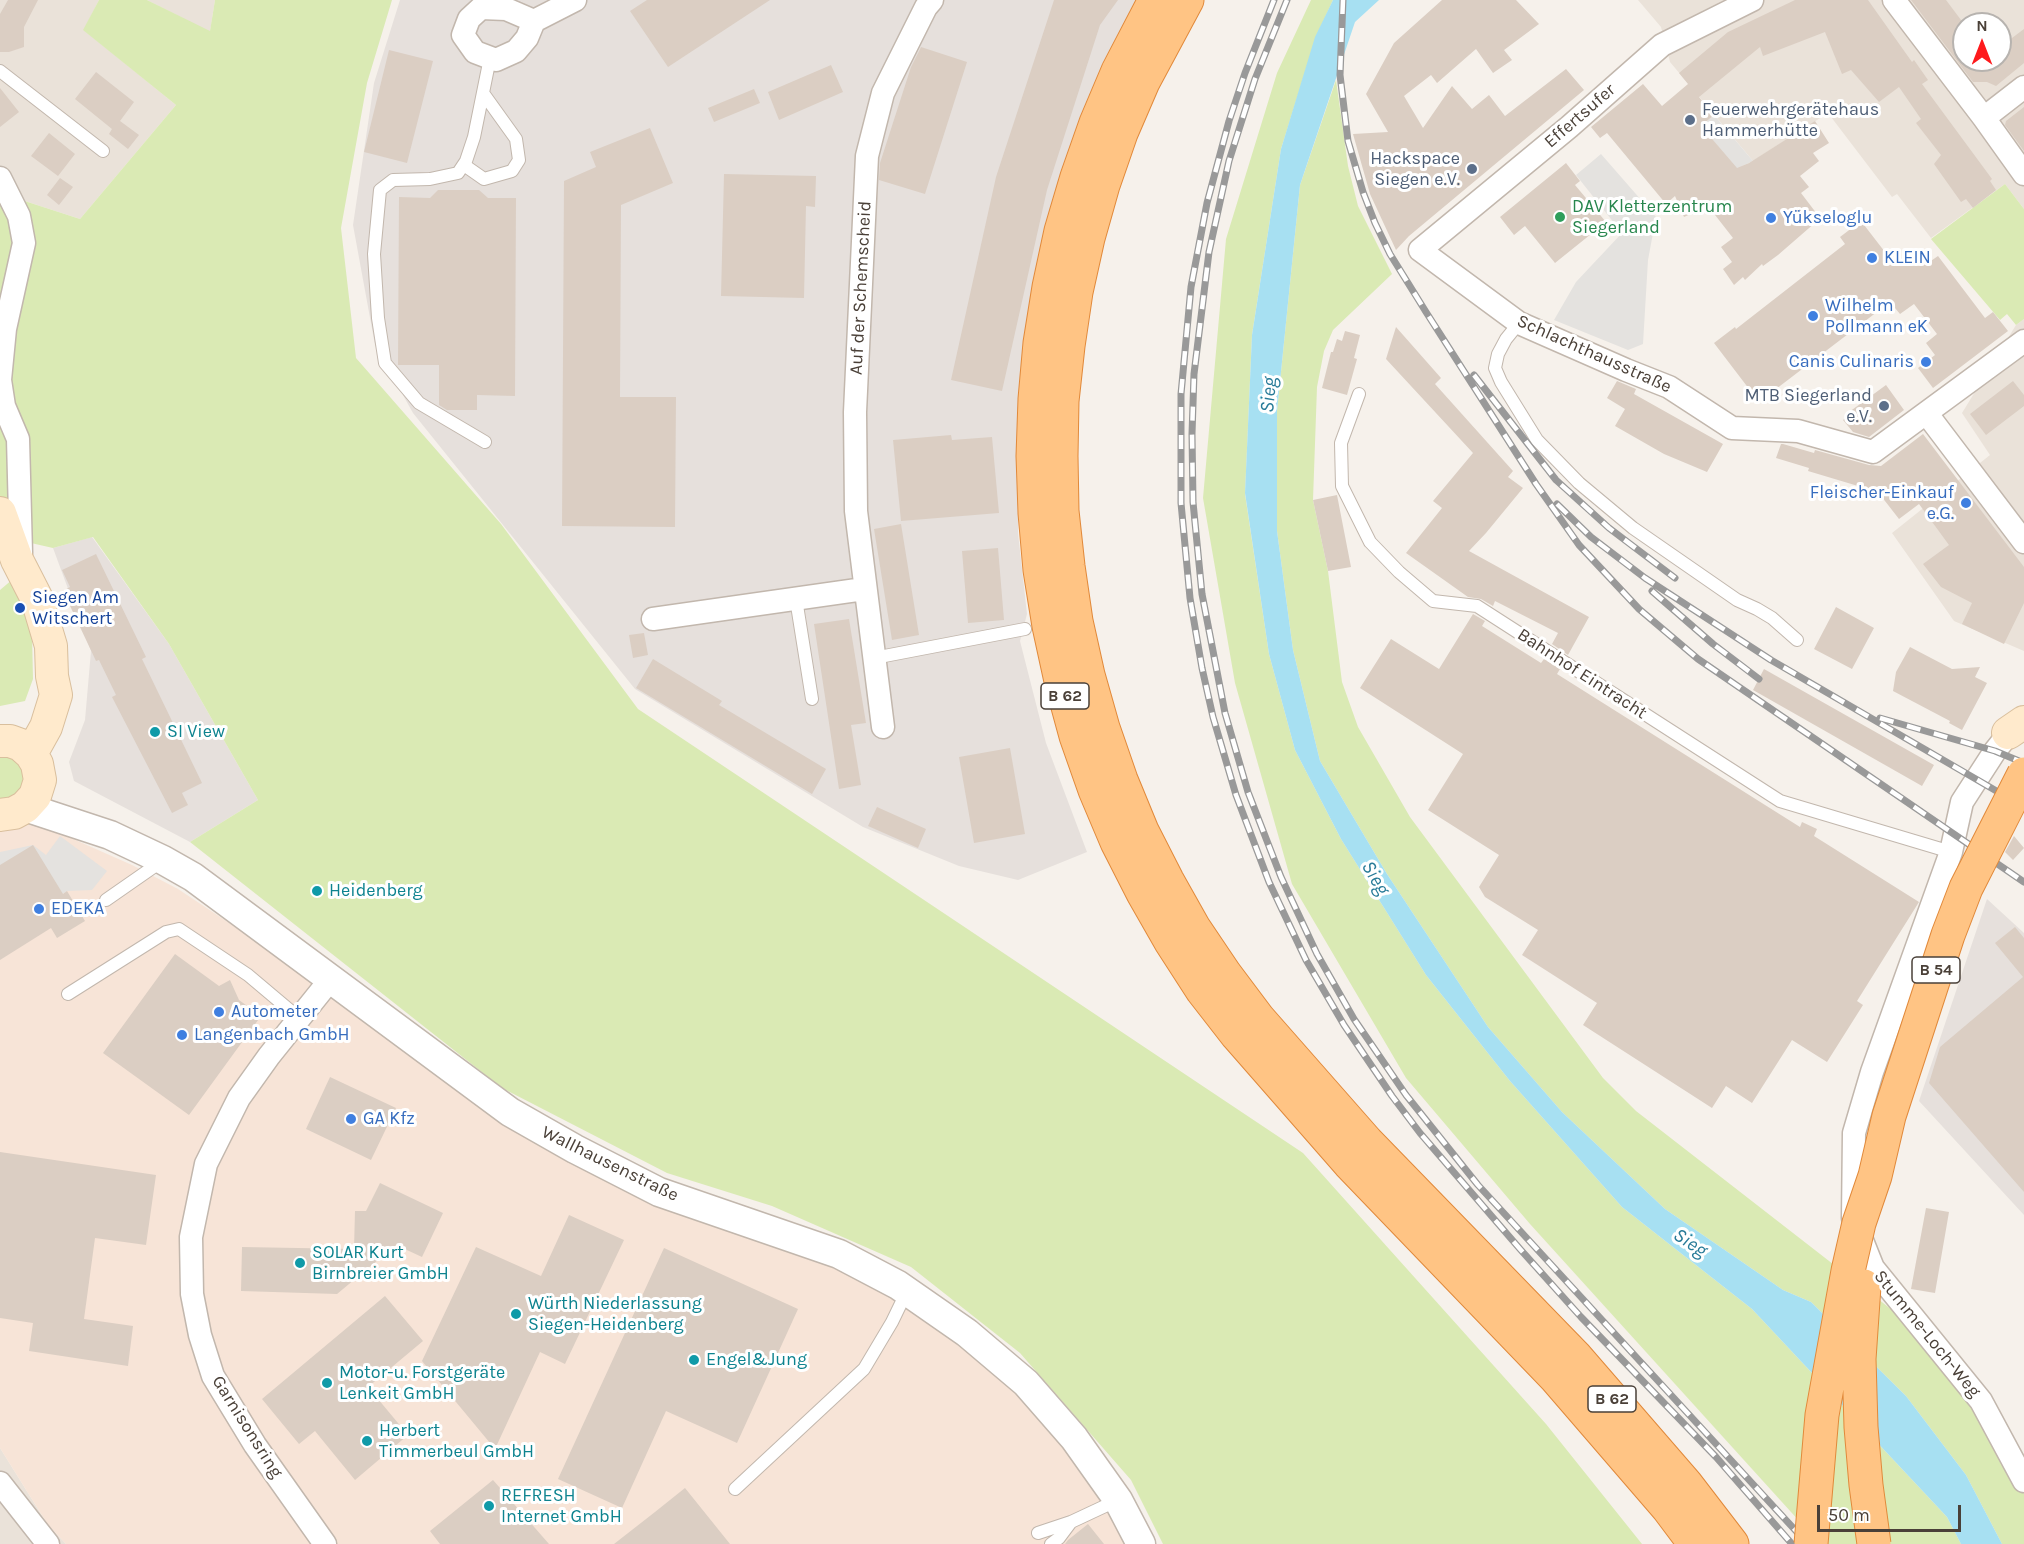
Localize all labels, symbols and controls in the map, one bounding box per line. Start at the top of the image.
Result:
north arrow [1952,12,2012,72]
text: N [1976,16,1988,35]
street label: Effertsufer [1540,79,1620,153]
place label: Feuerwehrgerätehaus Hammerhütte [1702,99,1879,142]
marker: Feuerwehrgerätehaus Hammerhütte [1683,113,1697,127]
place label: Hackspace Siegen e.V. [1370,148,1460,190]
marker: Hackspace Siegen e.V. [1465,162,1479,176]
place label: DAV Kletterzentrum Siegerland [1572,196,1732,238]
street label: Auf der Schemscheid [846,200,876,376]
place label: Yükseloglu [1783,207,1872,229]
marker: DAV Kletterzentrum Siegerland [1553,210,1567,224]
marker: Yükseloglu [1764,211,1778,225]
place label: KLEIN [1884,247,1931,269]
marker: KLEIN [1865,251,1879,265]
place label: Wilhelm Pollmann eK [1825,295,1928,338]
marker: Wilhelm Pollmann eK [1806,309,1820,323]
street label: Schlachthausstraße [1513,310,1675,398]
place label: Canis Culinaris [1789,351,1914,373]
marker: Canis Culinaris [1919,355,1933,369]
water label: Sieg [1255,376,1283,414]
place label: MTB Siegerland e.V. [1744,385,1872,428]
marker: MTB Siegerland e.V. [1877,399,1891,413]
place label: Fleischer-Einkauf e.G. [1810,482,1954,524]
marker: Fleischer-Einkauf e.G. [1959,496,1973,510]
place label: Siegen Am Witschert [32,587,119,630]
marker: Siegen Am Witschert [13,601,27,615]
street label: Bahnhof Eintracht [1513,624,1651,724]
road number: B 62 [1041,683,1089,709]
place label: SI View [167,721,225,743]
marker: SI View [148,725,162,739]
water label: Sieg [1356,857,1394,899]
place label: Heidenberg [329,880,423,902]
marker: Heidenberg [310,884,324,898]
place label: EDEKA [51,898,104,920]
marker: EDEKA [32,902,46,916]
road number: B 54 [1912,957,1960,983]
place label: Autometer [231,1001,317,1023]
marker: Autometer [212,1005,226,1019]
place label: Langenbach GmbH [194,1024,350,1046]
marker: Langenbach GmbH [175,1028,189,1042]
place label: GA Kfz [363,1108,415,1130]
marker: GA Kfz [344,1112,358,1126]
street label: Wallhausenstraße [538,1121,682,1207]
water label: Sieg [1668,1223,1712,1263]
place label: SOLAR Kurt Birnbreier GmbH [312,1242,449,1284]
marker: SOLAR Kurt Birnbreier GmbH [293,1256,307,1270]
street label: Stumme-Loch-Weg [1869,1266,1985,1402]
place label: Würth Niederlassung Siegen-Heidenberg [528,1293,702,1336]
marker: Würth Niederlassung Siegen-Heidenberg [509,1307,523,1321]
place label: Engel&Jung [706,1349,807,1371]
marker: Engel&Jung [687,1353,701,1367]
place label: Motor-u. Forstgeräte Lenkeit GmbH [339,1362,505,1404]
street label: Garnisonsring [207,1372,287,1482]
marker: Motor-u. Forstgeräte Lenkeit GmbH [320,1376,334,1390]
road number: B 62 [1588,1386,1636,1412]
place label: Herbert Timmerbeul GmbH [379,1420,534,1462]
marker: Herbert Timmerbeul GmbH [360,1434,374,1448]
place label: REFRESH Internet GmbH [501,1485,622,1528]
scale bar [1820,1493,1964,1531]
marker: REFRESH Internet GmbH [482,1499,496,1513]
text: 50 m [1828,1504,1870,1526]

